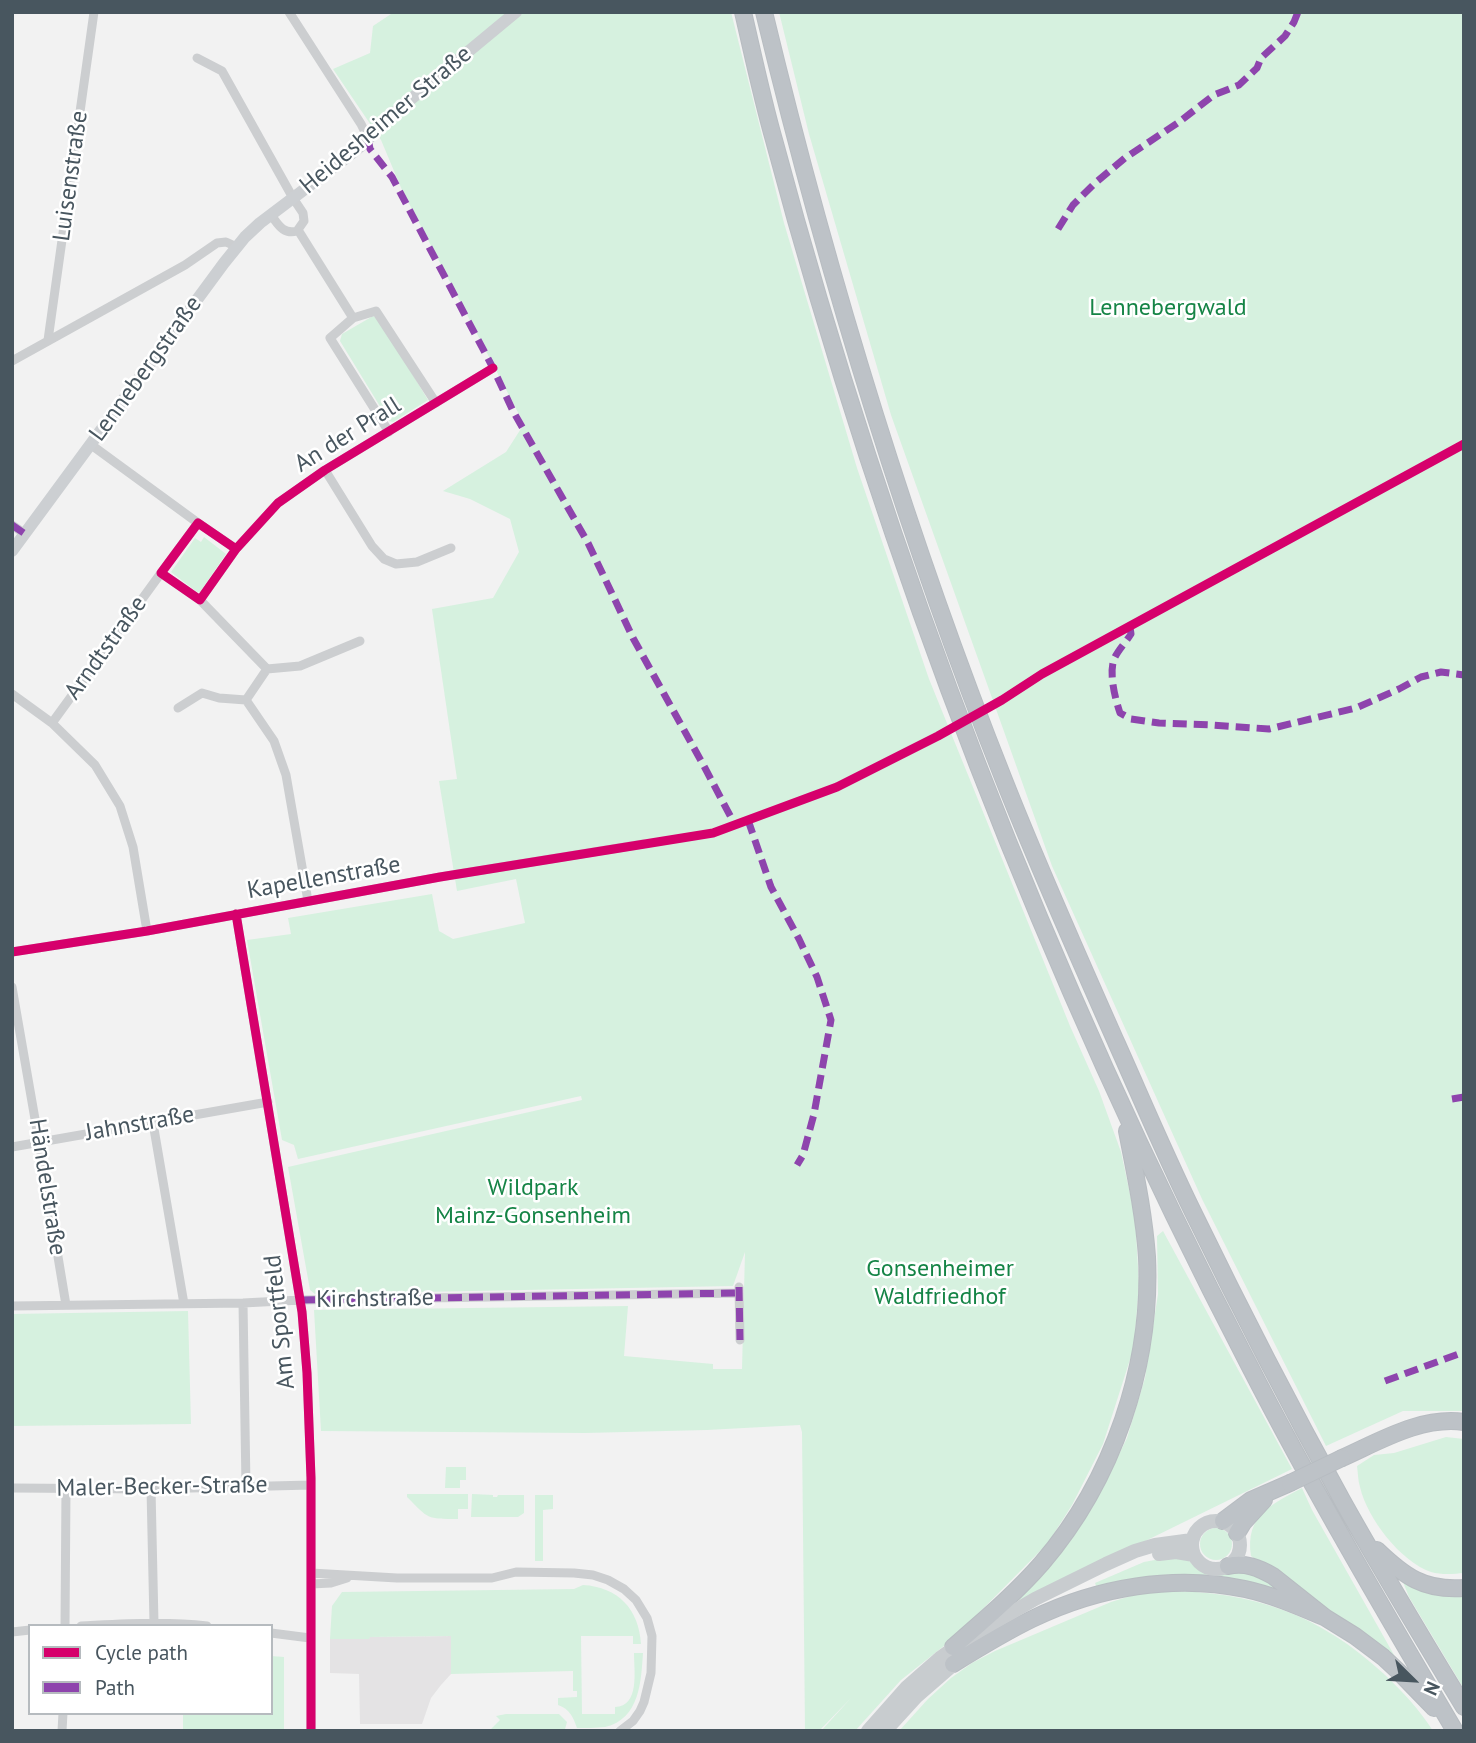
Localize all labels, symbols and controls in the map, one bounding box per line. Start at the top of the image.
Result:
street label: Heidesheimer Straße [294,40,478,200]
street label: Luisenstraße [48,109,94,243]
street label: Lennebergstraße [84,291,208,447]
park label: Lennebergwald [1089,294,1247,322]
street label: An der Prall [290,391,406,479]
street label: Arndtstraße [59,591,153,705]
street label: Kapellenstraße [245,850,403,906]
street label: Jahnstraße [83,1100,197,1148]
street label: Händelstraße [22,1117,72,1257]
park label: Wildpark Mainz-Gonsenheim [435,1174,631,1230]
street label: Am Sportfeld [259,1253,301,1391]
park label: Gonsenheimer Waldfriedhof [866,1255,1014,1311]
street label: Kirchstraße [316,1284,434,1314]
street label: Maler-Becker-Straße [56,1471,268,1503]
legend [28,1624,273,1715]
text: Cycle path [95,1639,188,1666]
north arrow [1378,1645,1448,1715]
text: Path [95,1674,135,1701]
text: N [1419,1678,1446,1699]

